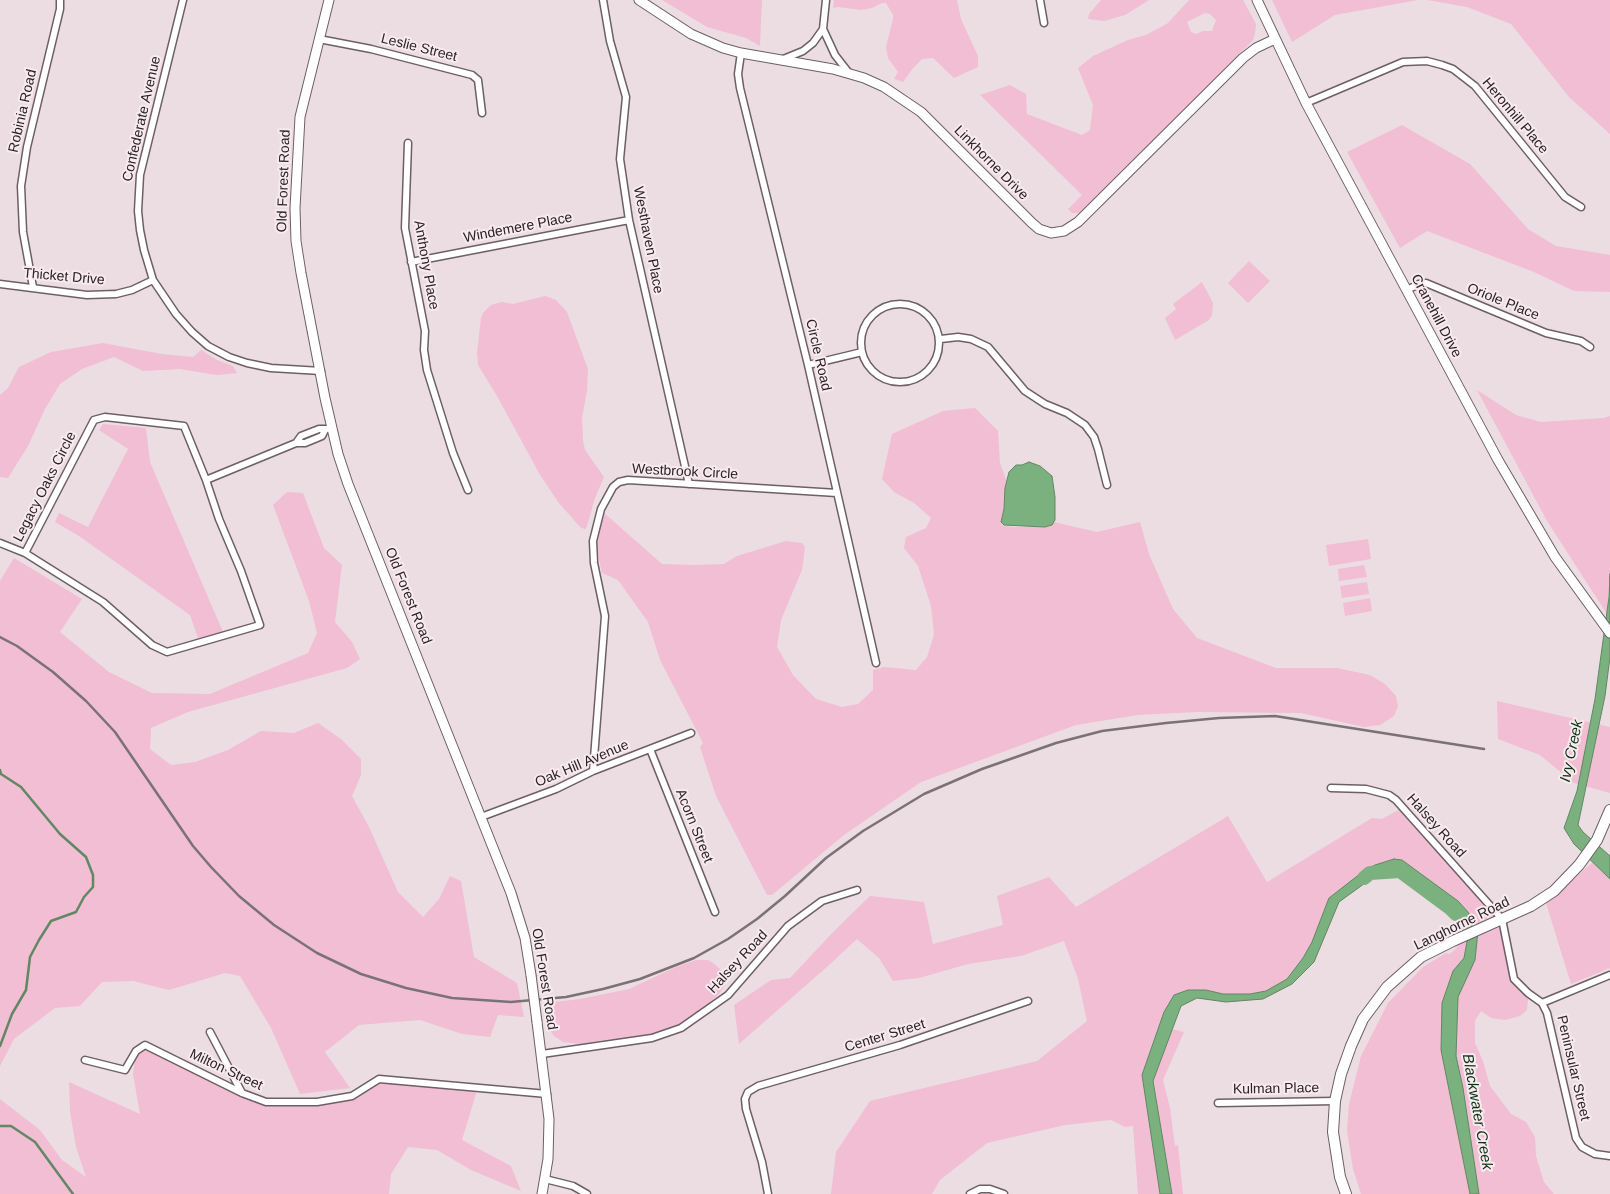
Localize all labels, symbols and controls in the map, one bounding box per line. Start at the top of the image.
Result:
street label: Leslie Street [379,30,459,66]
street label: Confederate Avenue [119,55,165,183]
street label: Robinia Road [5,68,41,154]
street label: Heronhill Place [1478,75,1552,157]
street label: Linkhorne Drive [950,122,1032,204]
street label: Old Forest Road [274,129,294,233]
street label: Westhaven Place [629,185,667,295]
street label: Windemere Place [462,209,574,247]
street label: Anthony Place [410,219,442,311]
street label: Thicket Drive [23,265,105,289]
street label: Cranehill Drive [1407,272,1465,360]
street label: Oriole Place [1465,280,1541,324]
street label: Circle Road [802,317,834,393]
street label: Legacy Oaks Circle [10,429,80,545]
street label: Westbrook Circle [631,461,739,483]
street label: Old Forest Road [381,545,435,647]
water label: Ivy Creek [1557,718,1587,784]
street label: Oak Hill Avenue [533,737,631,791]
street label: Acorn Street [672,787,716,865]
street label: Halsey Road [1403,791,1469,861]
street label: Langhorne Road [1411,894,1513,954]
street label: Old Forest Road [528,927,560,1031]
street label: Halsey Road [705,927,771,997]
street label: Peninsular Street [1553,1014,1593,1122]
street label: Center Street [843,1016,927,1056]
street label: Milton Street [187,1046,265,1094]
water label: Blackwater Creek [1458,1053,1496,1171]
street label: Kulman Place [1233,1080,1319,1098]

